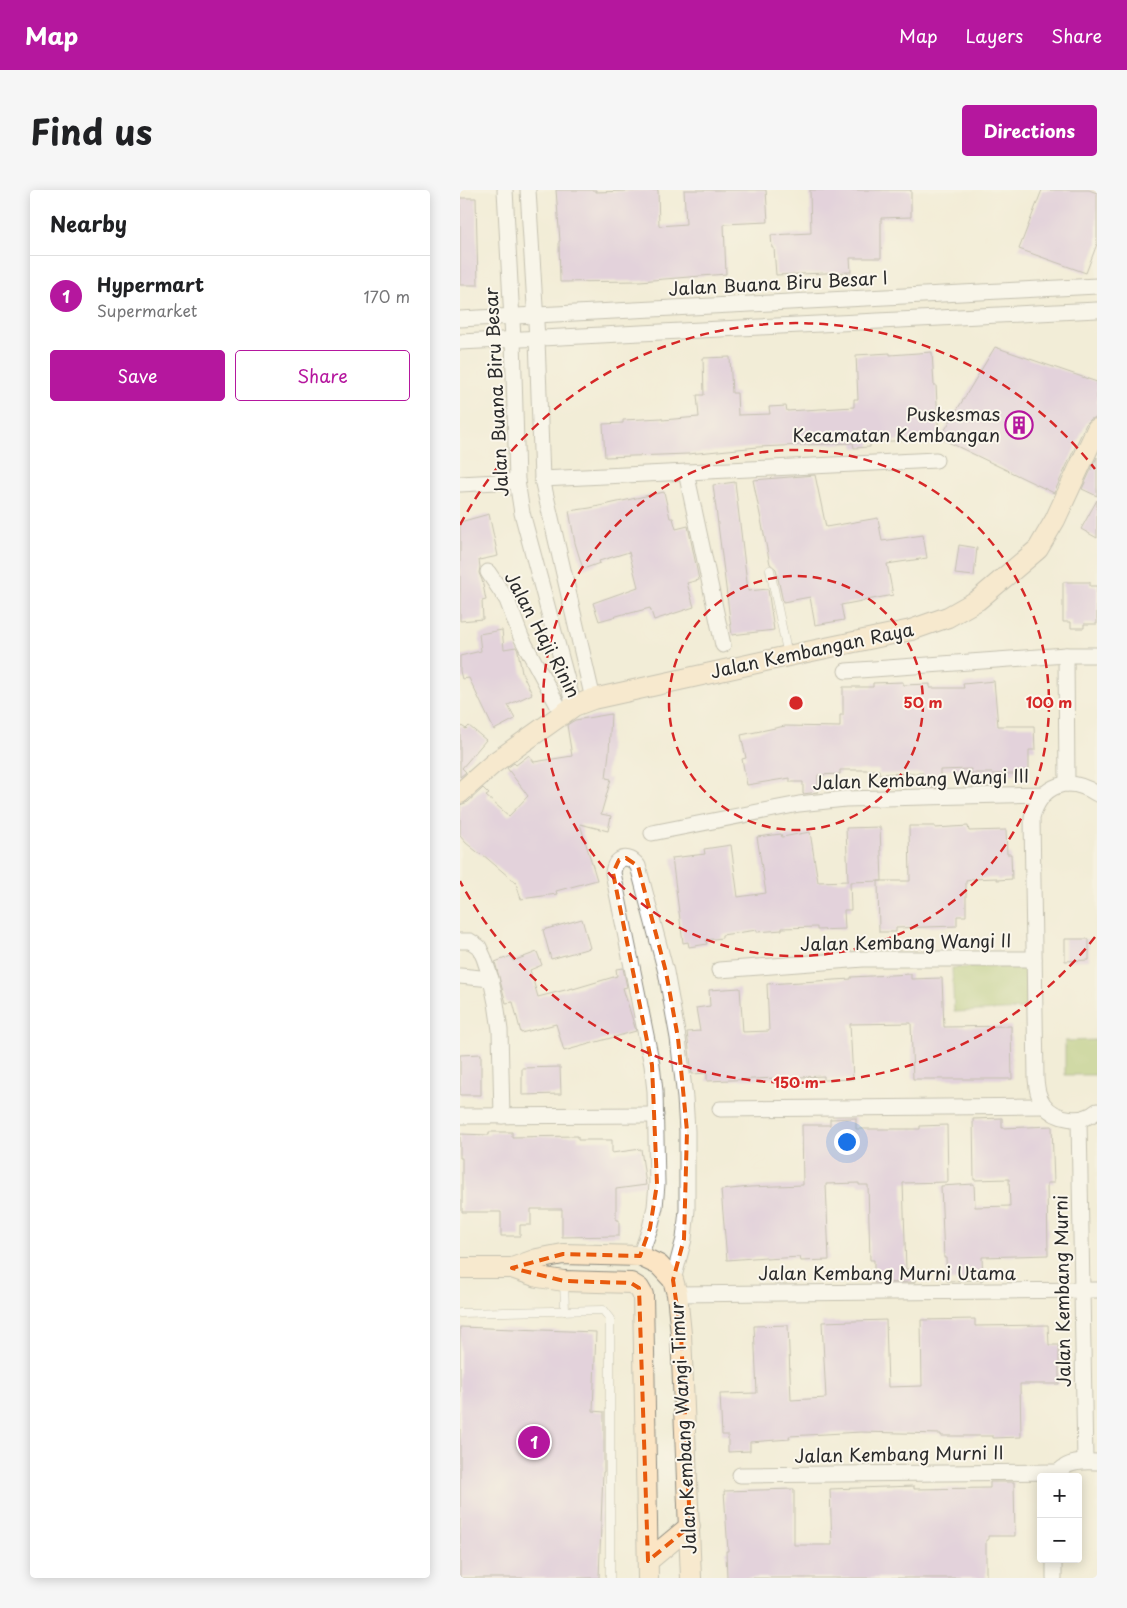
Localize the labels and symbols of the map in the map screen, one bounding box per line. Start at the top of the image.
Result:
street label: Jalan Buana Biru Besar I [668,263,888,302]
street label: Jalan Buana Biru Besar [476,286,514,498]
place label: Puskesmas Kecamatan Kembangan [792,400,1000,448]
building icon: Puskesmas Kecamatan Kembangan [1004,410,1034,440]
street label: Jalan Haji Rinin [499,566,588,702]
street label: Jalan Kembangan Raya [708,615,916,684]
text: 50 m [904,690,942,713]
text: 100 m [1026,690,1072,713]
centre of rings [787,694,805,712]
street label: Jalan Kembang Wangi III [812,761,1030,796]
street label: Jalan Kembang Wangi II [800,926,1012,957]
text: 150 m [773,1070,819,1093]
your location [834,1129,860,1155]
street label: Jalan Kembang Murni [1046,1195,1077,1387]
street label: Jalan Kembang Murni Utama [758,1259,1016,1286]
street label: Jalan Kembang Wangi Timur [662,1301,703,1555]
pin: 1 [518,1423,550,1461]
street label: Jalan Kembang Murni II [794,1438,1004,1469]

